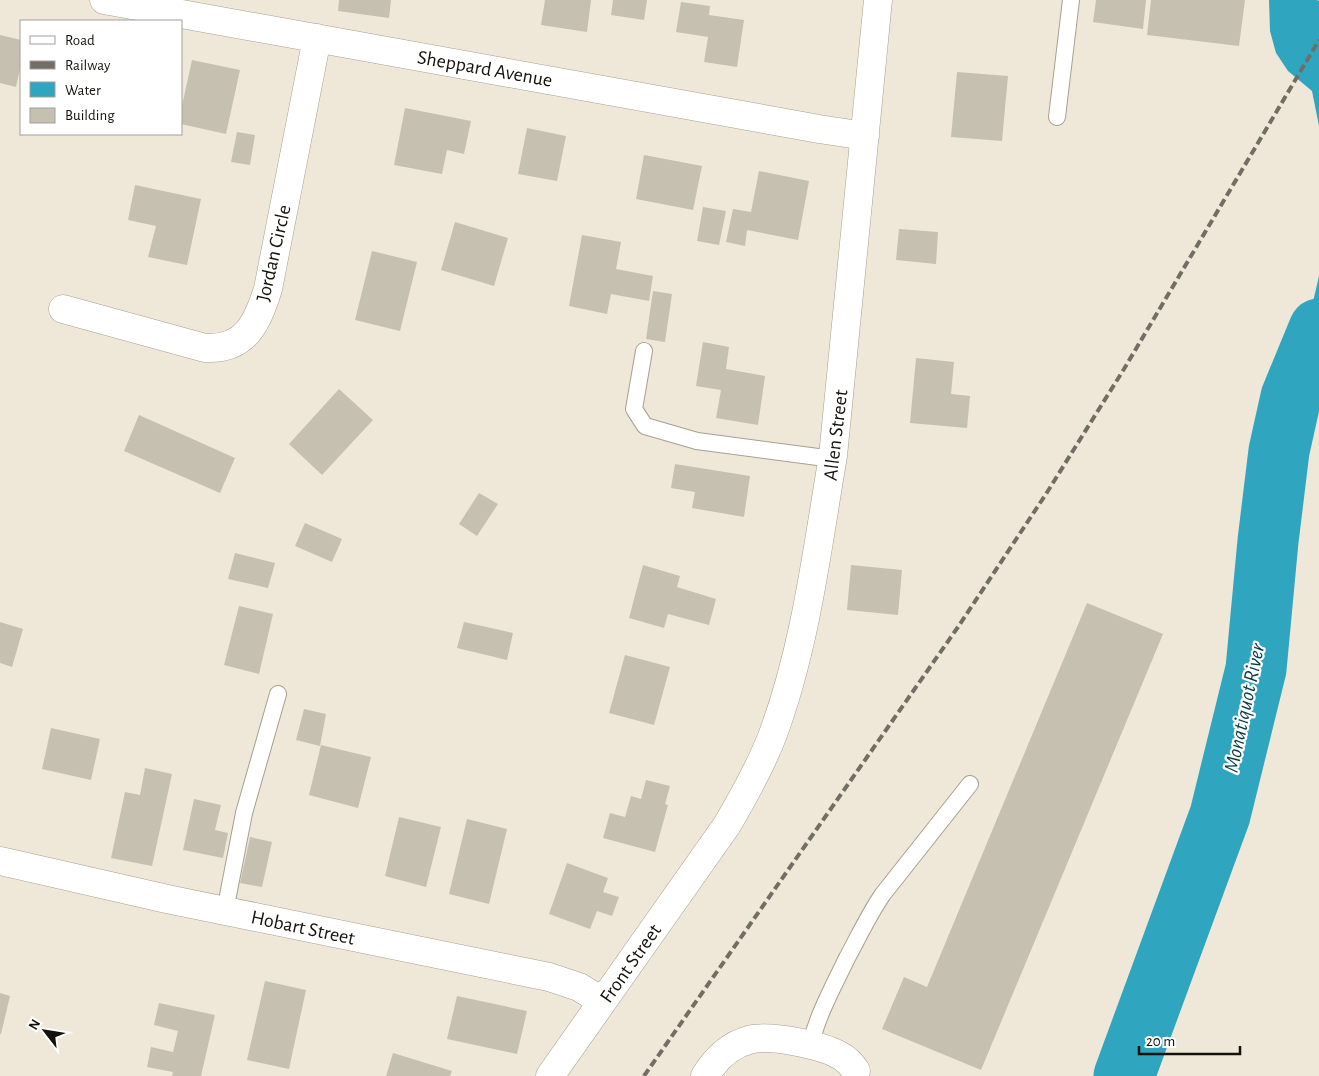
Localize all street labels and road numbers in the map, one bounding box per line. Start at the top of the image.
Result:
street label: Sheppard Avenue [416,47,554,91]
street label: Jordan Circle [253,203,295,303]
street label: Allen Street [820,388,852,482]
street label: Hobart Street [249,907,357,949]
street label: Front Street [597,920,665,1007]

